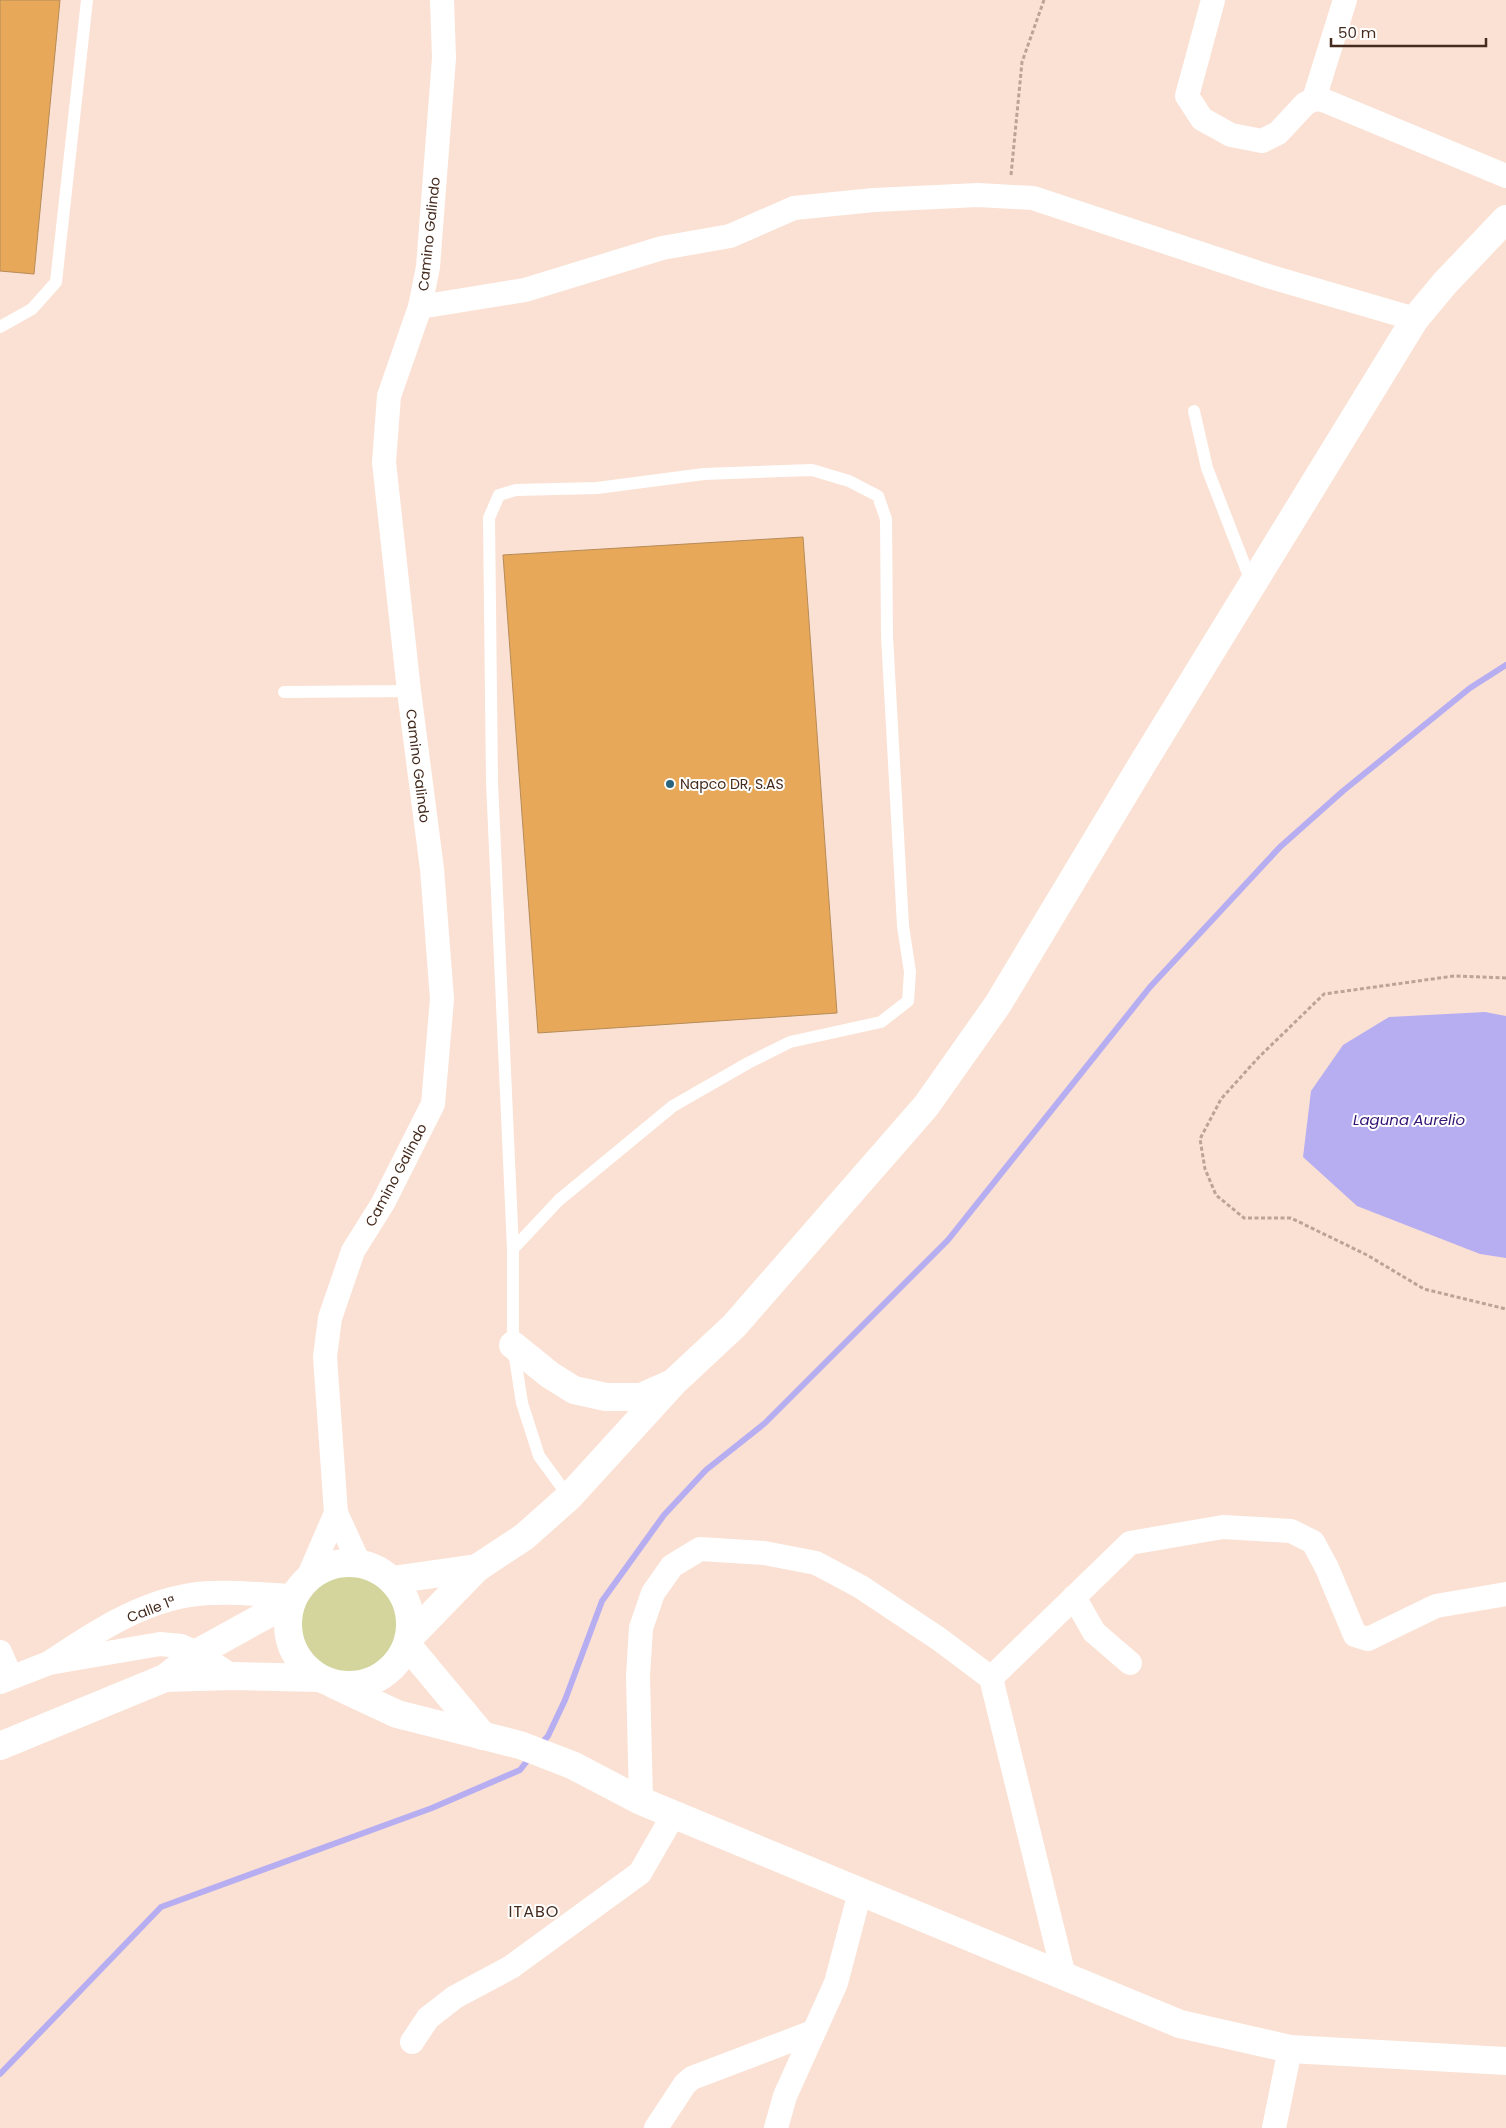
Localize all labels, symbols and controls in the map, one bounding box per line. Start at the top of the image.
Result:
scale bar [1331,15,1486,47]
text: 50 m [1338,22,1376,43]
street label: Camino Galindo [413,176,445,292]
street label: Camino Galindo [401,708,435,824]
place label: Napco DR, S.AS [680,774,784,794]
marker: Napco DR, S.AS [664,778,676,790]
water label: Laguna Aurelio [1353,1109,1465,1130]
street label: Camino Galindo [360,1120,432,1230]
street label: Calle 1ª [124,1591,178,1627]
district label: ITABO [509,1900,559,1923]

